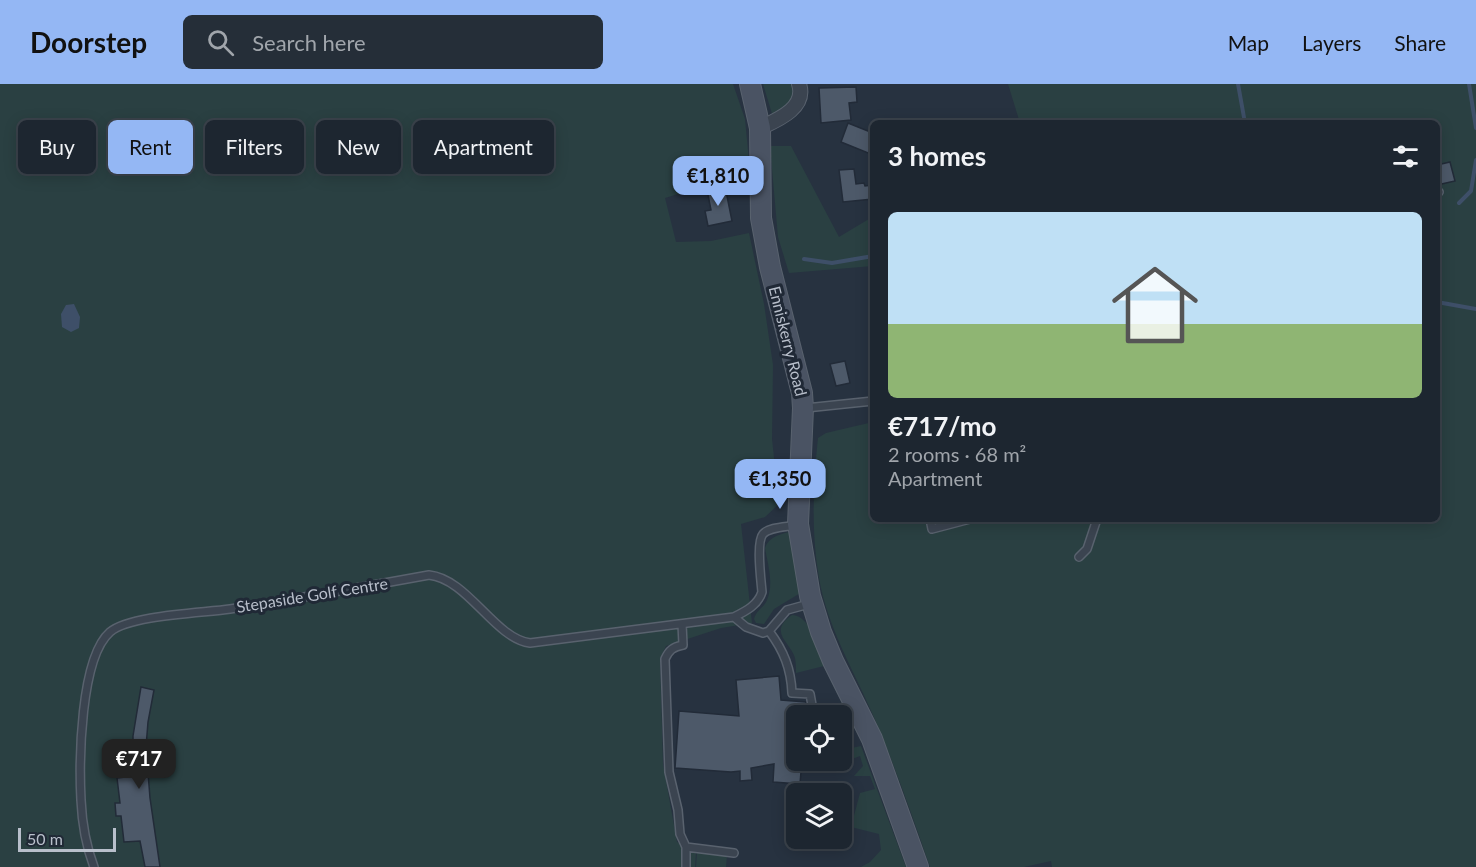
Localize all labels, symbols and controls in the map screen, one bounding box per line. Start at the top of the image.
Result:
search box [183,15,603,69]
text: Doorstep [30,25,147,59]
icon: search [204,26,237,59]
text: Search here [252,29,366,56]
text: Map [1228,30,1269,55]
text: Layers [1302,30,1361,55]
text: Share [1394,30,1446,55]
chip: Buy [18,120,96,174]
chip: Rent [108,120,193,174]
chip: Filters [205,120,304,174]
chip: New [316,120,401,174]
chip: Apartment [413,120,554,174]
text: 3 homes [888,140,986,172]
icon: filters [1389,140,1422,173]
pin: €1,810 [669,156,767,207]
text: €1,810 [687,163,749,187]
icon: home [1101,251,1209,359]
street label: Enniskerry Road [766,284,811,398]
text: €717/mo [888,410,996,442]
text: 2 rooms · 68 m² [888,442,1026,466]
pin: €1,350 [731,459,829,510]
text: €1,350 [749,466,811,490]
text: Apartment [888,466,982,490]
street label: Stepaside Golf Centre [235,573,389,616]
map controls [786,705,852,849]
button: locate [786,705,852,771]
pin: €717 [103,739,175,790]
text: €717 [116,746,162,770]
button: layers [786,783,852,849]
scale bar [18,825,116,852]
text: 50 m [27,829,63,848]

